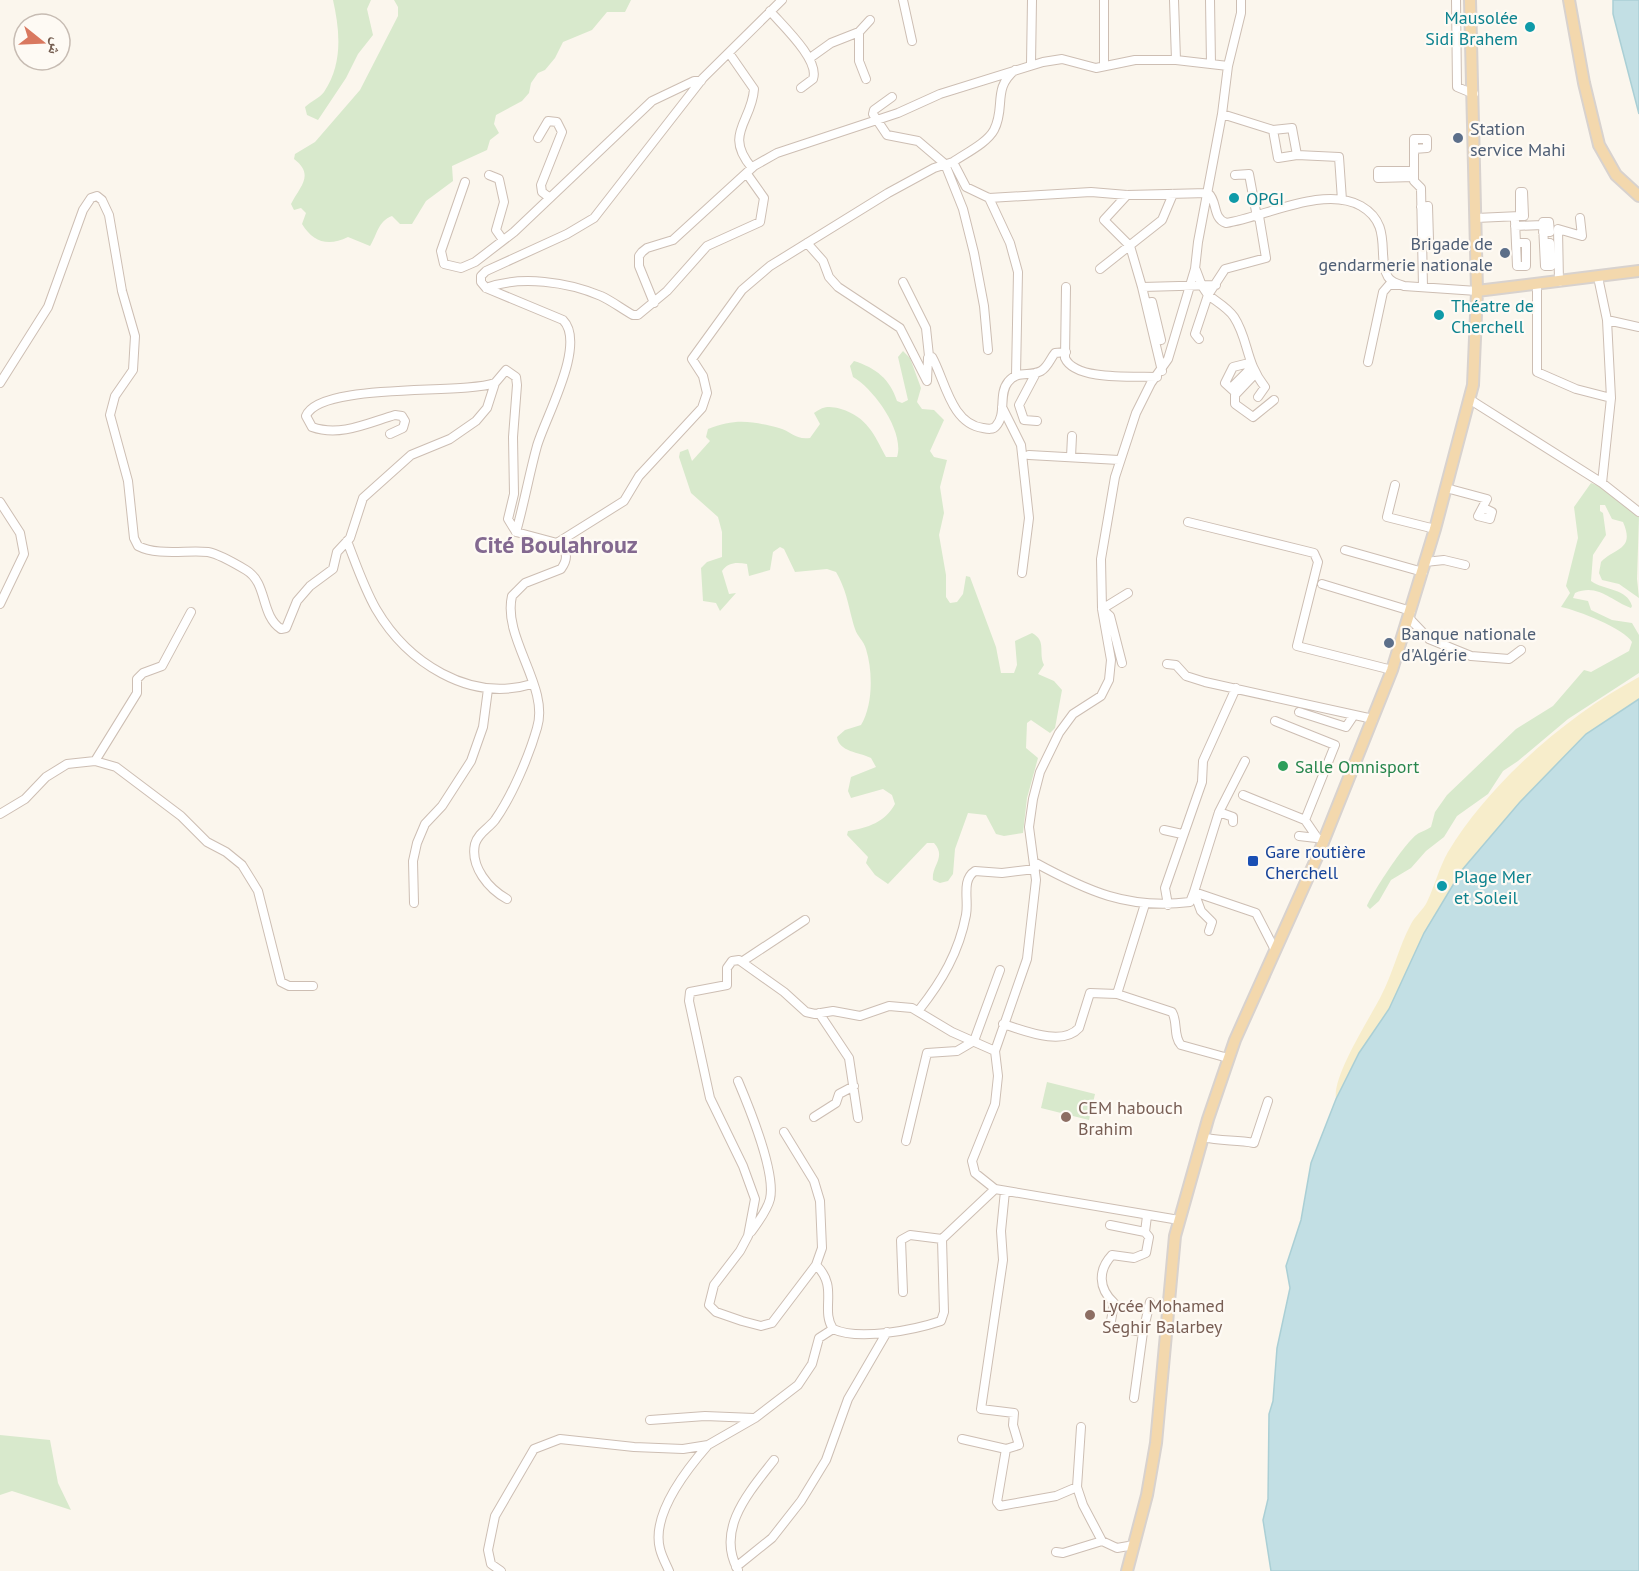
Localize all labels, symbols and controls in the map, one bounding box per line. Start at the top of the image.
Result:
place label: Mausolée Sidi Brahem [1425,6,1518,50]
north arrow [12,12,72,72]
marker: Mausolée Sidi Brahem [1523,20,1537,34]
text: ش [44,35,68,58]
place label: Station service Mahi [1470,117,1566,161]
marker: Station service Mahi [1451,131,1465,145]
place label: OPGI [1246,187,1284,210]
marker: OPGI [1227,191,1241,205]
place label: Brigade de gendarmerie nationale [1318,232,1493,276]
marker: Brigade de gendarmerie nationale [1498,246,1512,260]
place label: Théatre de Cherchell [1451,294,1534,338]
marker: Théatre de Cherchell [1432,308,1446,322]
district label: Cité Boulahrouz [474,529,638,560]
place label: Banque nationale d'Algérie [1401,622,1536,666]
marker: Banque nationale d'Algérie [1382,636,1396,650]
place label: Salle Omnisport [1295,755,1419,778]
marker: Salle Omnisport [1276,759,1290,773]
place label: Gare routière Cherchell [1265,840,1366,884]
marker: Gare routière Cherchell [1246,854,1260,868]
place label: Plage Mer et Soleil [1454,865,1531,909]
marker: Plage Mer et Soleil [1435,879,1449,893]
place label: CEM habouch Brahim [1078,1096,1183,1140]
marker: CEM habouch Brahim [1059,1110,1073,1124]
place label: Lycée Mohamed Seghir Balarbey [1102,1294,1224,1338]
marker: Lycée Mohamed Seghir Balarbey [1083,1308,1097,1322]

